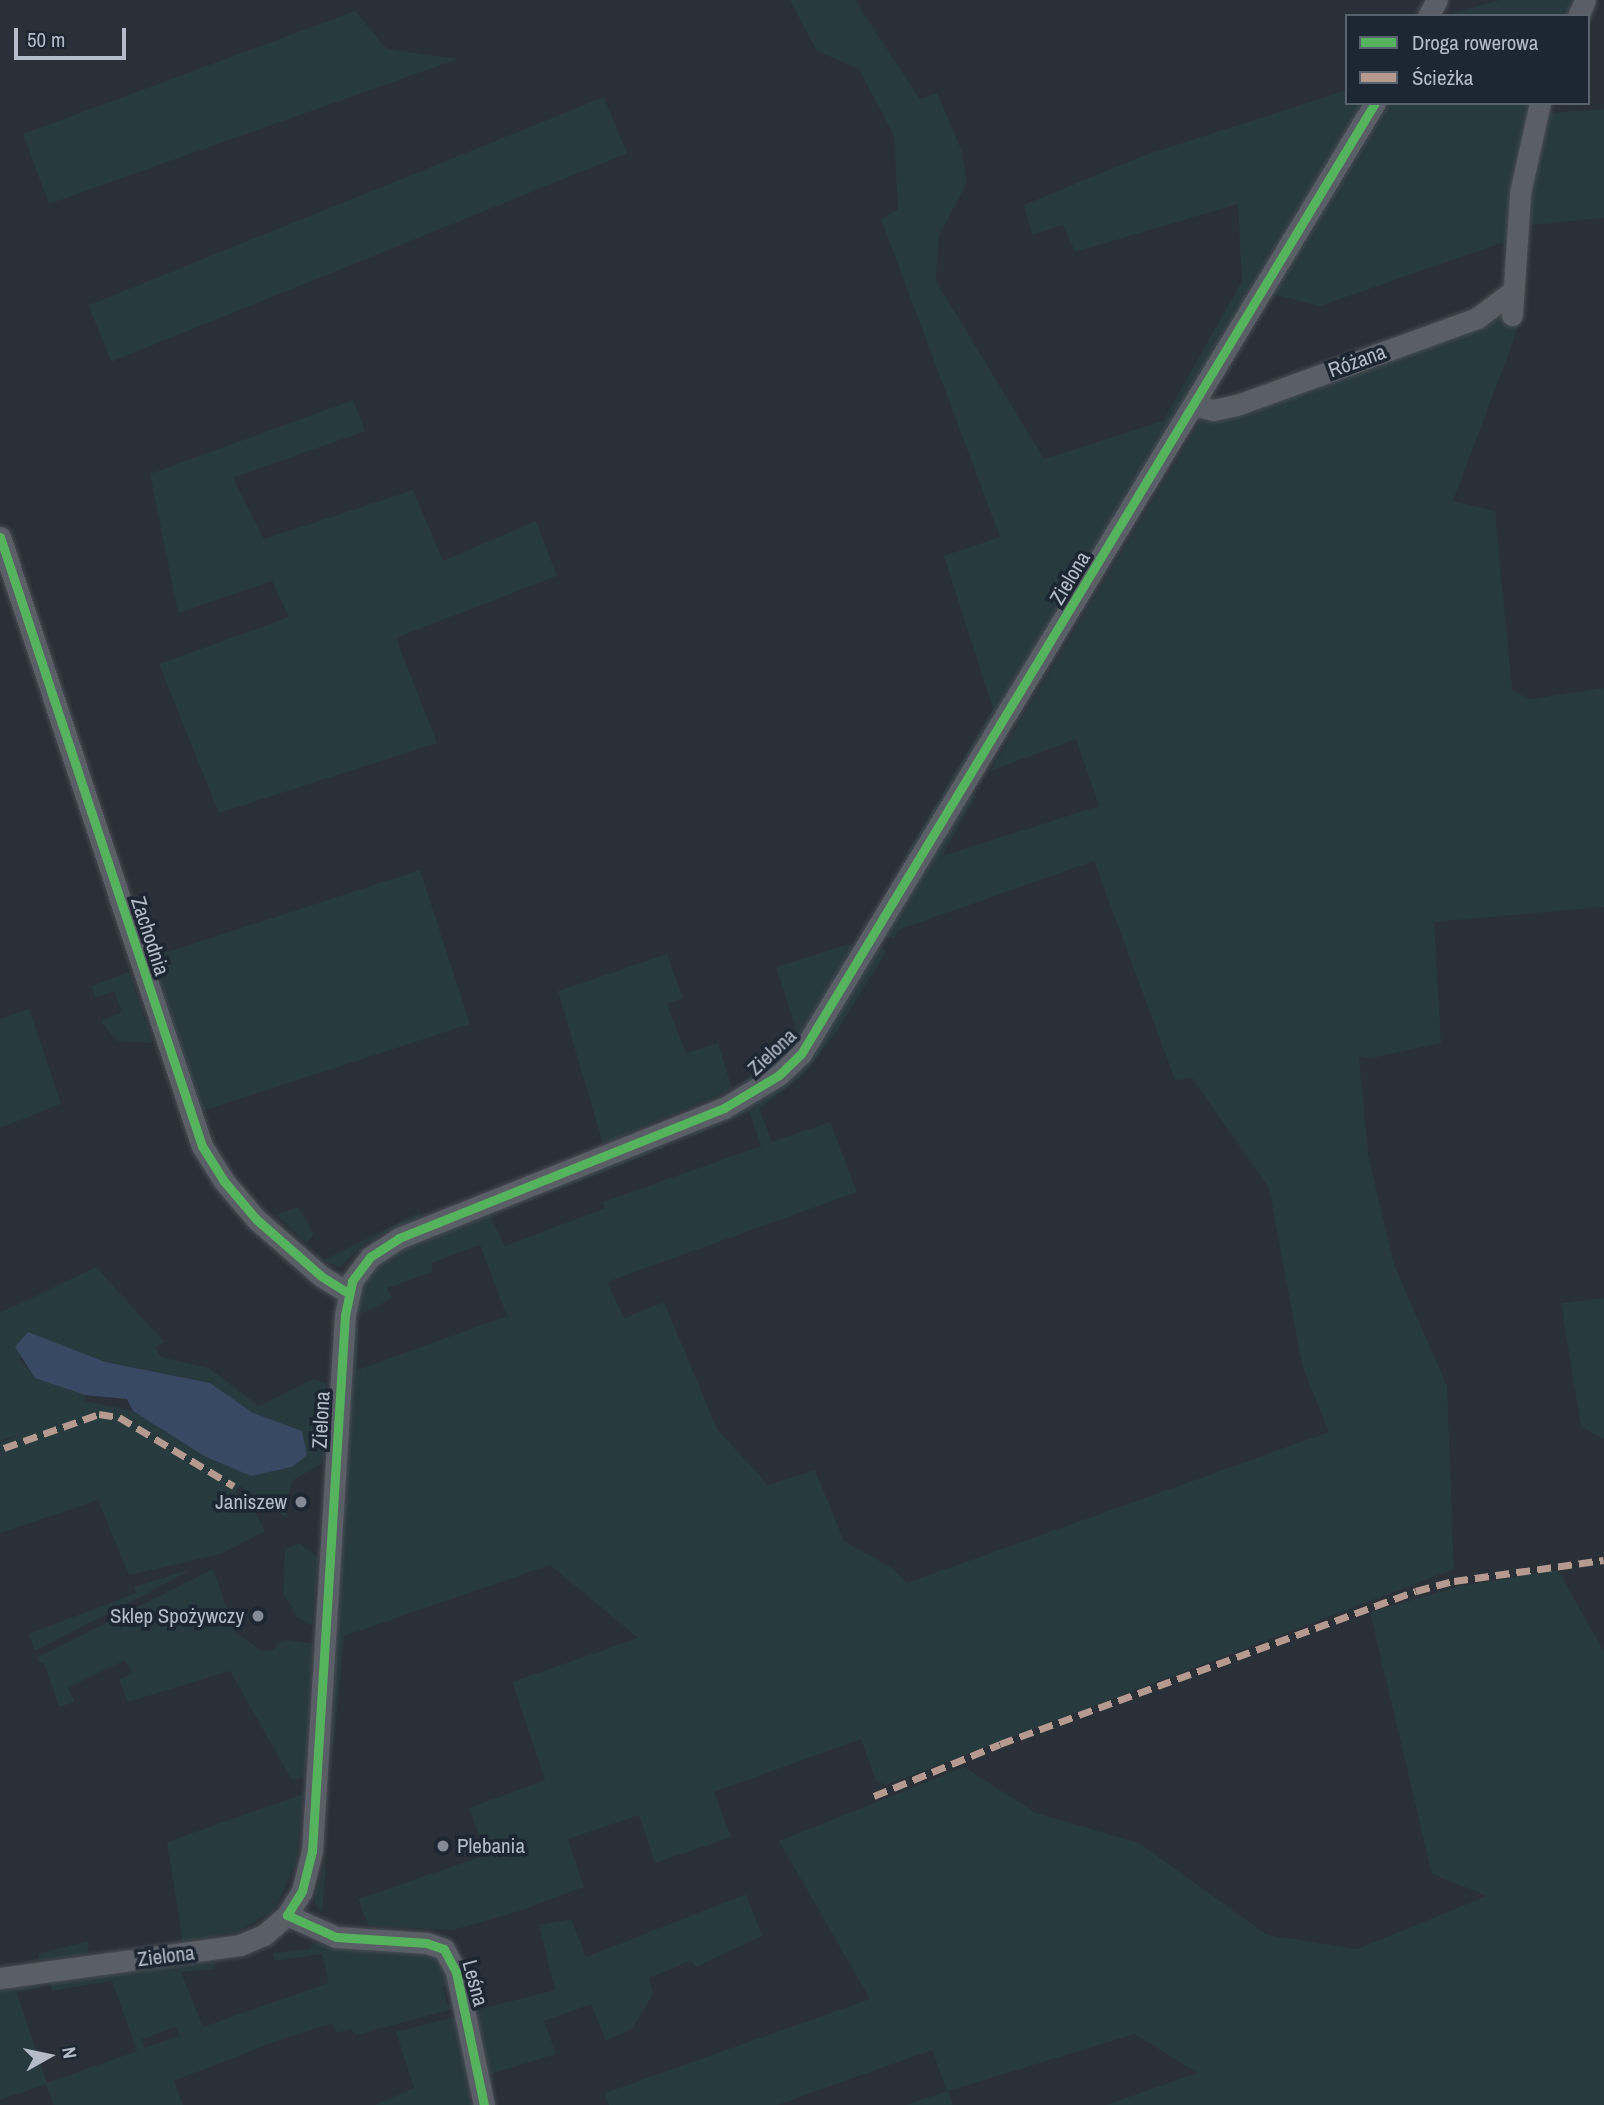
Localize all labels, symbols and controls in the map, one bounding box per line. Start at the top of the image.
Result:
scale bar [18,14,130,58]
legend [1345,14,1590,105]
text: 50 m [27,25,65,54]
text: Droga rowerowa [1412,28,1538,57]
text: Ścieżka [1412,63,1473,92]
street label: Różana [1325,339,1389,383]
street label: Zielona [1044,547,1096,609]
street label: Zachodnia [125,893,175,979]
street label: Zielona [742,1023,802,1081]
street label: Zielona [307,1391,335,1449]
place label: Janiszew [215,1489,287,1515]
marker: Janiszew [293,1494,309,1510]
place label: Sklep Spożywczy [110,1603,244,1629]
marker: Sklep Spożywczy [250,1608,266,1624]
place label: Plebania [457,1833,525,1859]
marker: Plebania [435,1838,451,1854]
street label: Zielona [136,1940,196,1972]
street label: Leśna [457,1957,493,2009]
north arrow [14,2021,84,2091]
text: N [56,2045,83,2060]

